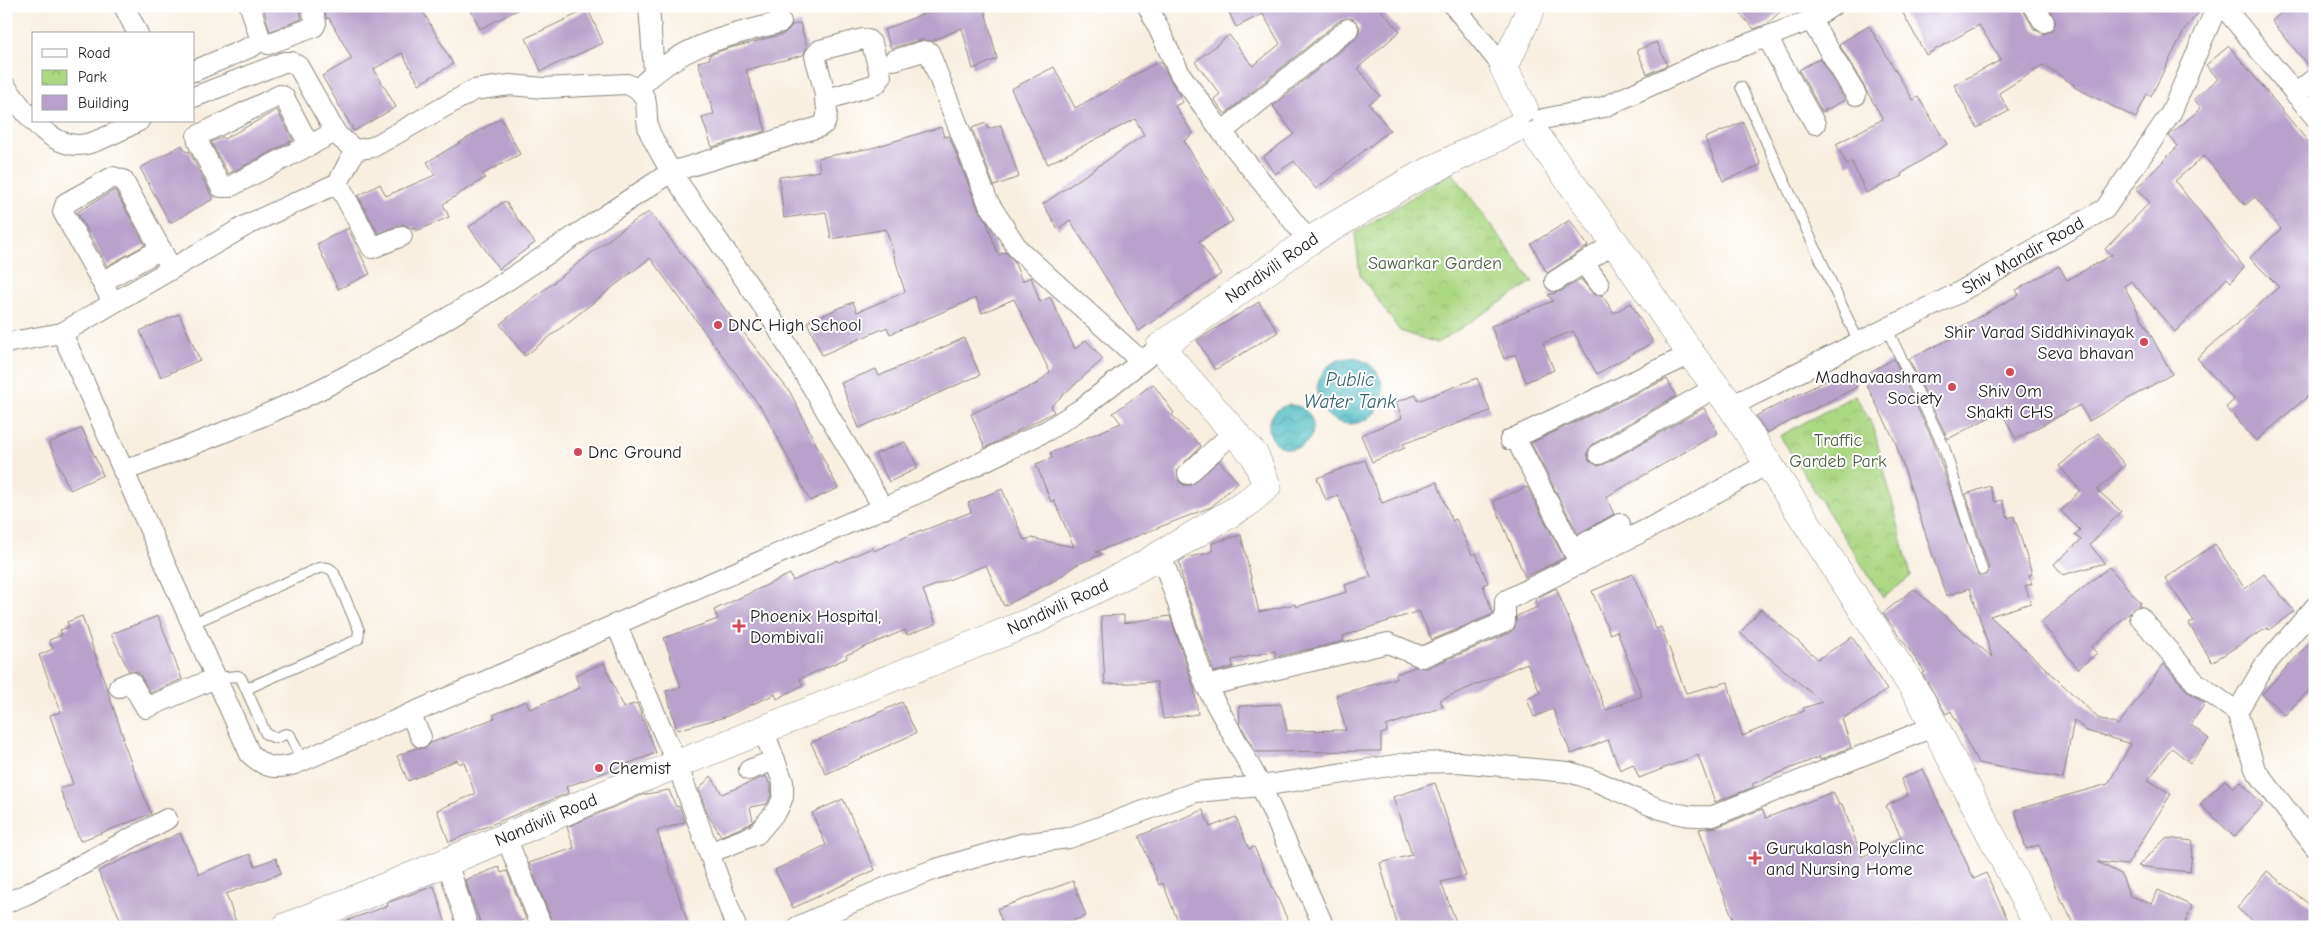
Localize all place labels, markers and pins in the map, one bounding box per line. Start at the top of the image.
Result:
place label: DNC High School [728,315,862,336]
marker: DNC High School [712,319,724,331]
place label: Shir Varad Siddhivinayak Seva bhavan [1944,322,2134,364]
marker: Shir Varad Siddhivinayak Seva bhavan [2138,336,2150,348]
marker: Shiv Om Shakti CHS [2004,366,2016,378]
place label: Madhavaashram Society [1815,367,1943,409]
marker: Madhavaashram Society [1946,381,1958,393]
place label: Shiv Om Shakti CHS [1967,381,2053,423]
place label: Dnc Ground [588,442,682,463]
marker: Dnc Ground [572,446,584,458]
place label: Phoenix Hospital, Dombivali [750,606,881,648]
marker: Phoenix Hospital, Dombivali [732,619,746,633]
place label: Chemist [609,758,671,779]
marker: Chemist [593,762,605,774]
place label: Gurukalash Polyclinc and Nursing Home [1766,838,1925,880]
marker: Gurukalash Polyclinc and Nursing Home [1748,851,1762,865]

